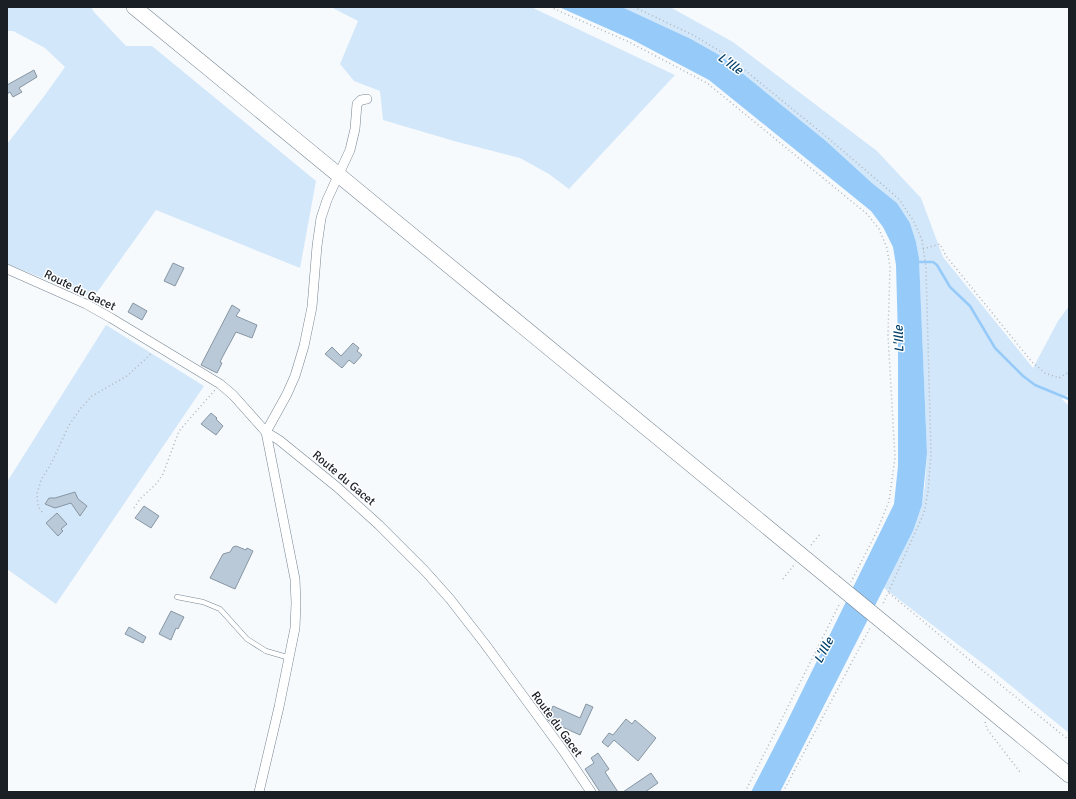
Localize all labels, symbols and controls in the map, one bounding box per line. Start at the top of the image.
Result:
water label: L'Ille [715,50,747,79]
street label: Route du Gacet [42,267,118,314]
water label: L'Ille [890,324,907,353]
street label: Route du Gacet [309,448,378,509]
water label: L'Ille [811,633,838,666]
street label: Route du Gacet [528,688,585,760]

